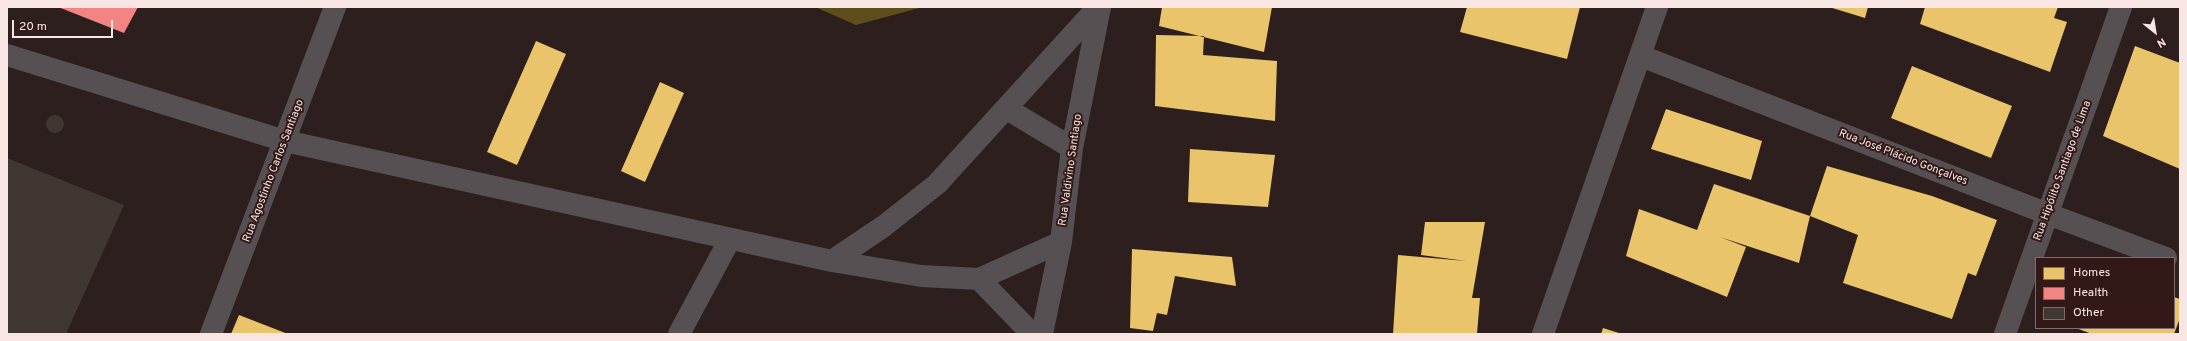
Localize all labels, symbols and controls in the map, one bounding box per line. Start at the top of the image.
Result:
scale bar [14,12,115,38]
north arrow [2135,12,2175,52]
text: 20 m [19,19,47,35]
text: N [2154,34,2168,50]
street label: Rua Agostinho Carlos Santiago [241,98,307,244]
street label: Rua Hipólito Santiago de Lima [2031,99,2095,243]
street label: Rua Valdivino Santiago [1057,113,1085,227]
street label: Rua José Plácido Gonçalves [1837,127,1969,189]
legend [2035,257,2175,329]
text: Homes [2073,265,2110,281]
text: Health [2073,285,2108,301]
text: Other [2073,305,2104,321]

